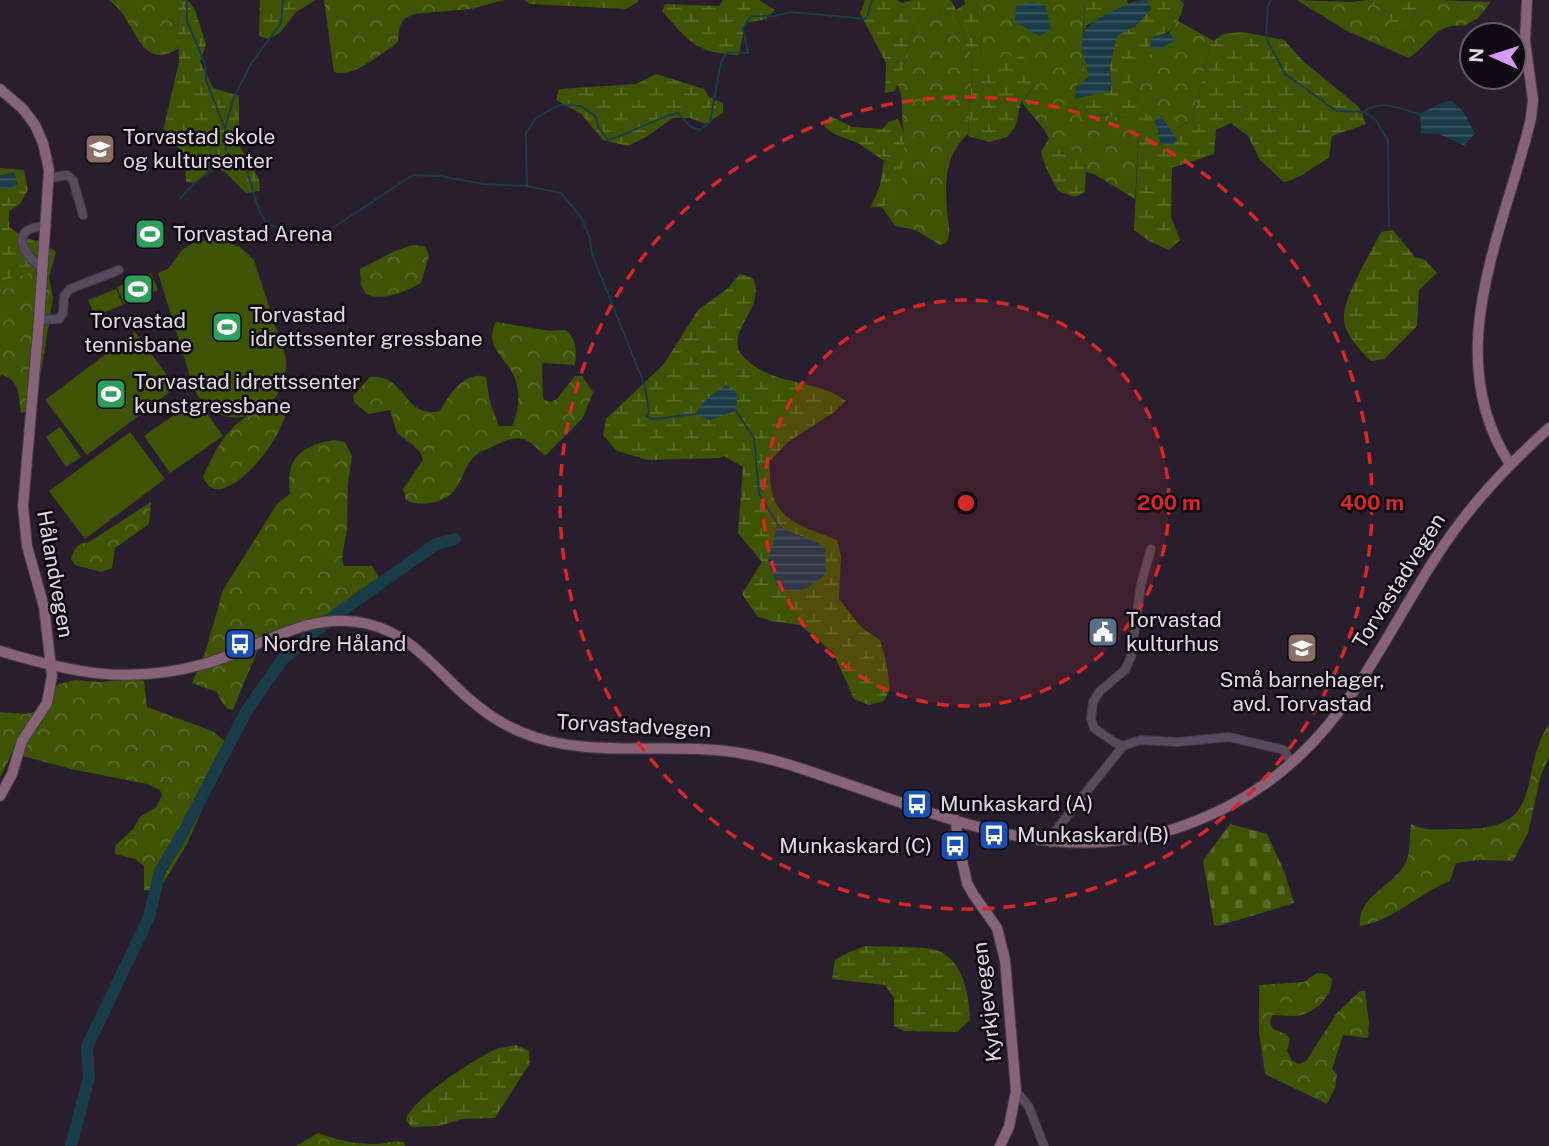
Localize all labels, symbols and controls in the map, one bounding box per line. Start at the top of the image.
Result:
north arrow [1458,21,1528,91]
text: N [1465,47,1487,63]
place label: Torvastad skole og kultursenter [123,124,276,173]
school or university icon: Torvastad skole og kultursenter [83,132,117,166]
sports icon: Torvastad Arena [133,217,167,251]
place label: Torvastad Arena [173,221,333,246]
sports icon: Torvastad tennisbane [121,272,155,306]
place label: Torvastad idrettssenter gressbane [250,302,483,351]
place label: Torvastad tennisbane [84,308,192,357]
sports icon: Torvastad idrettssenter gressbane [210,310,244,344]
place label: Torvastad idrettssenter kunstgressbane [134,369,360,418]
sports icon: Torvastad idrettssenter kunstgressbane [94,377,128,411]
text: 200 m [1137,490,1201,515]
text: 400 m [1340,490,1404,515]
centre of rings [954,491,978,515]
street label: Hålandvegen [32,508,79,640]
street label: Torvastadvegen [1347,508,1450,653]
place label: Torvastad kulturhus [1126,607,1222,656]
public building icon: Torvastad kulturhus [1086,615,1120,649]
bus stop icon: Nordre Håland [223,627,257,661]
place label: Nordre Håland [263,631,406,656]
school or university icon: Små barnehager, avd. Torvastad [1285,631,1319,665]
place label: Små barnehager, avd. Torvastad [1219,667,1385,716]
street label: Torvastadvegen [556,709,712,742]
bus stop icon: Munkaskard (A) [900,787,934,821]
place label: Munkaskard (A) [940,791,1093,816]
bus stop icon: Munkaskard (B) [977,818,1011,852]
place label: Munkaskard (B) [1017,822,1169,847]
bus stop icon: Munkaskard (C) [938,829,972,863]
place label: Munkaskard (C) [779,833,932,858]
street label: Kyrkjevegen [967,941,1006,1064]

